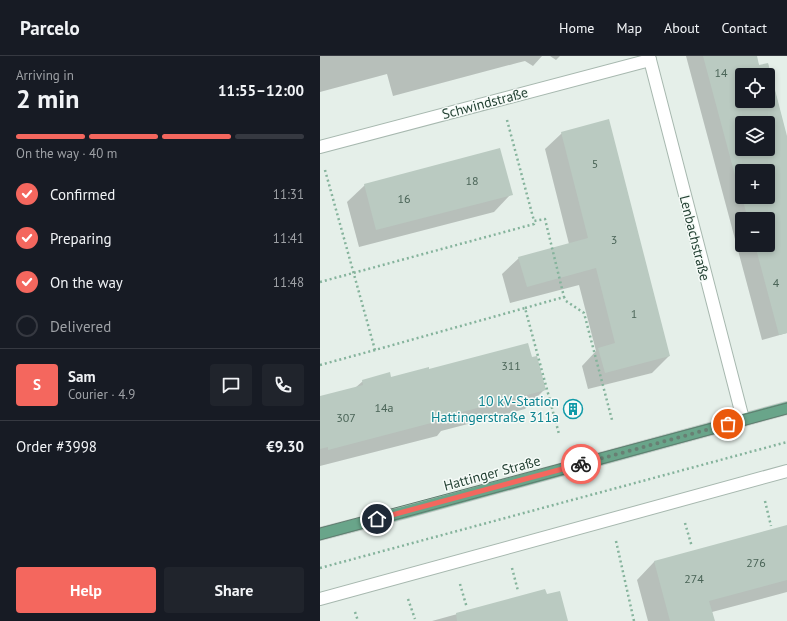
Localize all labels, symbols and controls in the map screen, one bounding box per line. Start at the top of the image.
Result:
text: Parcelo [20,16,80,40]
text: Home [559,19,594,37]
text: Map [616,19,642,37]
text: About [664,19,700,37]
text: Contact [722,19,767,37]
house number: 14 [714,65,728,80]
text: Arriving in [16,67,74,84]
map controls [735,68,775,252]
button: locate [735,68,775,108]
text: 11:55–12:00 [218,81,304,100]
text: 2 min [16,82,79,115]
street label: Schwindstraße [440,83,530,123]
button: layers [735,116,775,156]
text: On the way · 40 m [16,145,117,162]
house number: 5 [592,156,598,171]
button: + [735,164,775,204]
house number: 18 [465,173,479,188]
icon: check [16,183,38,205]
text: Confirmed [50,185,115,204]
text: 11:31 [273,186,304,203]
house number: 16 [397,191,411,206]
street label: Lenbachstraße [676,193,714,283]
button: − [735,212,775,252]
icon: check [16,227,38,249]
text: Preparing [50,229,112,248]
text: 11:41 [273,230,304,247]
house number: 3 [611,232,617,247]
icon: check [16,271,38,293]
text: On the way [50,273,123,292]
text: 11:48 [273,274,304,291]
house number: 4 [773,275,780,290]
house number: 1 [631,306,637,321]
text: Delivered [50,317,111,336]
house number: 311 [501,358,521,373]
button: chat [210,364,252,406]
button: phone [262,364,304,406]
text: Sam [68,367,95,386]
text: S [33,375,41,394]
text: Courier · 4.9 [68,386,135,403]
place label: 10 kV-Station Hattingerstraße 311a [431,392,559,426]
building icon: 10 kV-Station Hattingerstraße 311a [562,398,584,420]
house number: 14a [374,400,394,415]
pin [711,407,745,441]
house number: 307 [336,410,356,425]
icon: bag [717,413,739,435]
text: Order #3998 [16,437,97,456]
text: €9.30 [266,437,304,456]
courier [561,444,601,484]
street label: Hattinger Straße [442,451,542,495]
icon: bike [570,453,592,475]
pin [360,502,394,536]
icon: home [366,508,388,530]
house number: 276 [746,555,766,570]
button: Help [16,567,156,613]
button: Share [164,567,304,613]
house number: 274 [684,571,704,586]

